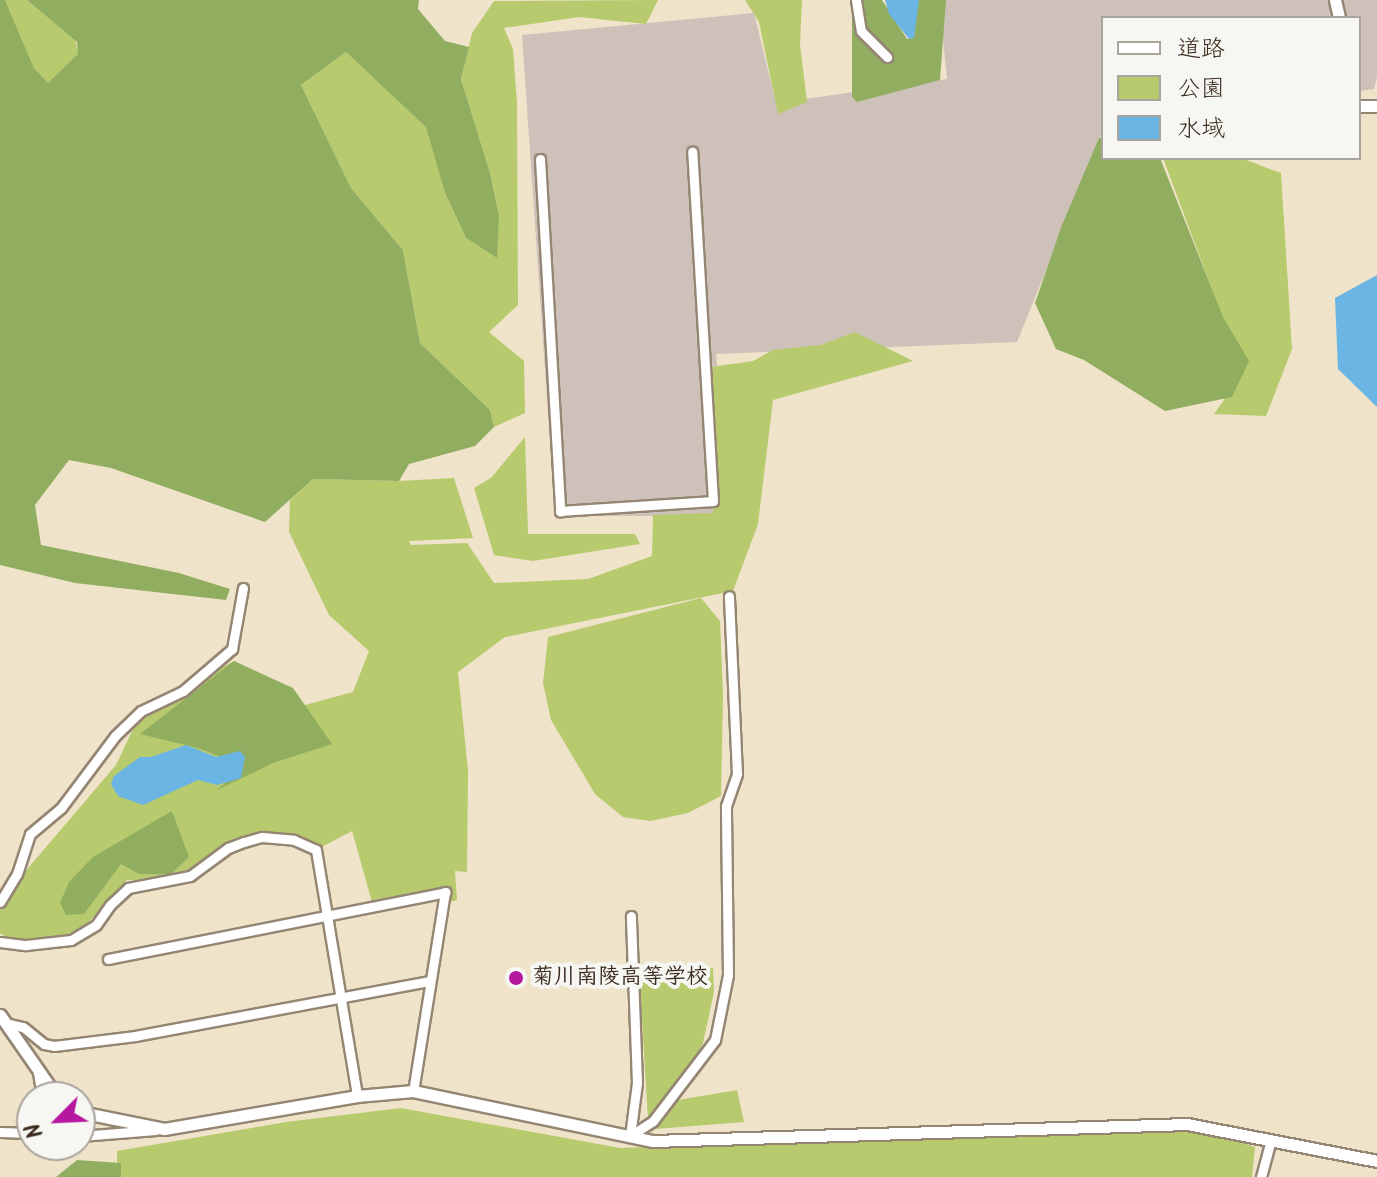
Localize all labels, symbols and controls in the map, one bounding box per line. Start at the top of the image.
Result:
legend [1101,16,1361,160]
text: 道路 [1177,30,1225,69]
text: 公園 [1177,70,1225,109]
text: 水域 [1177,110,1225,149]
place label: 菊川南陵高等学校 [532,965,708,991]
marker: 菊川南陵高等学校 [507,969,525,987]
north arrow [16,1081,96,1161]
text: N [17,1117,54,1144]

